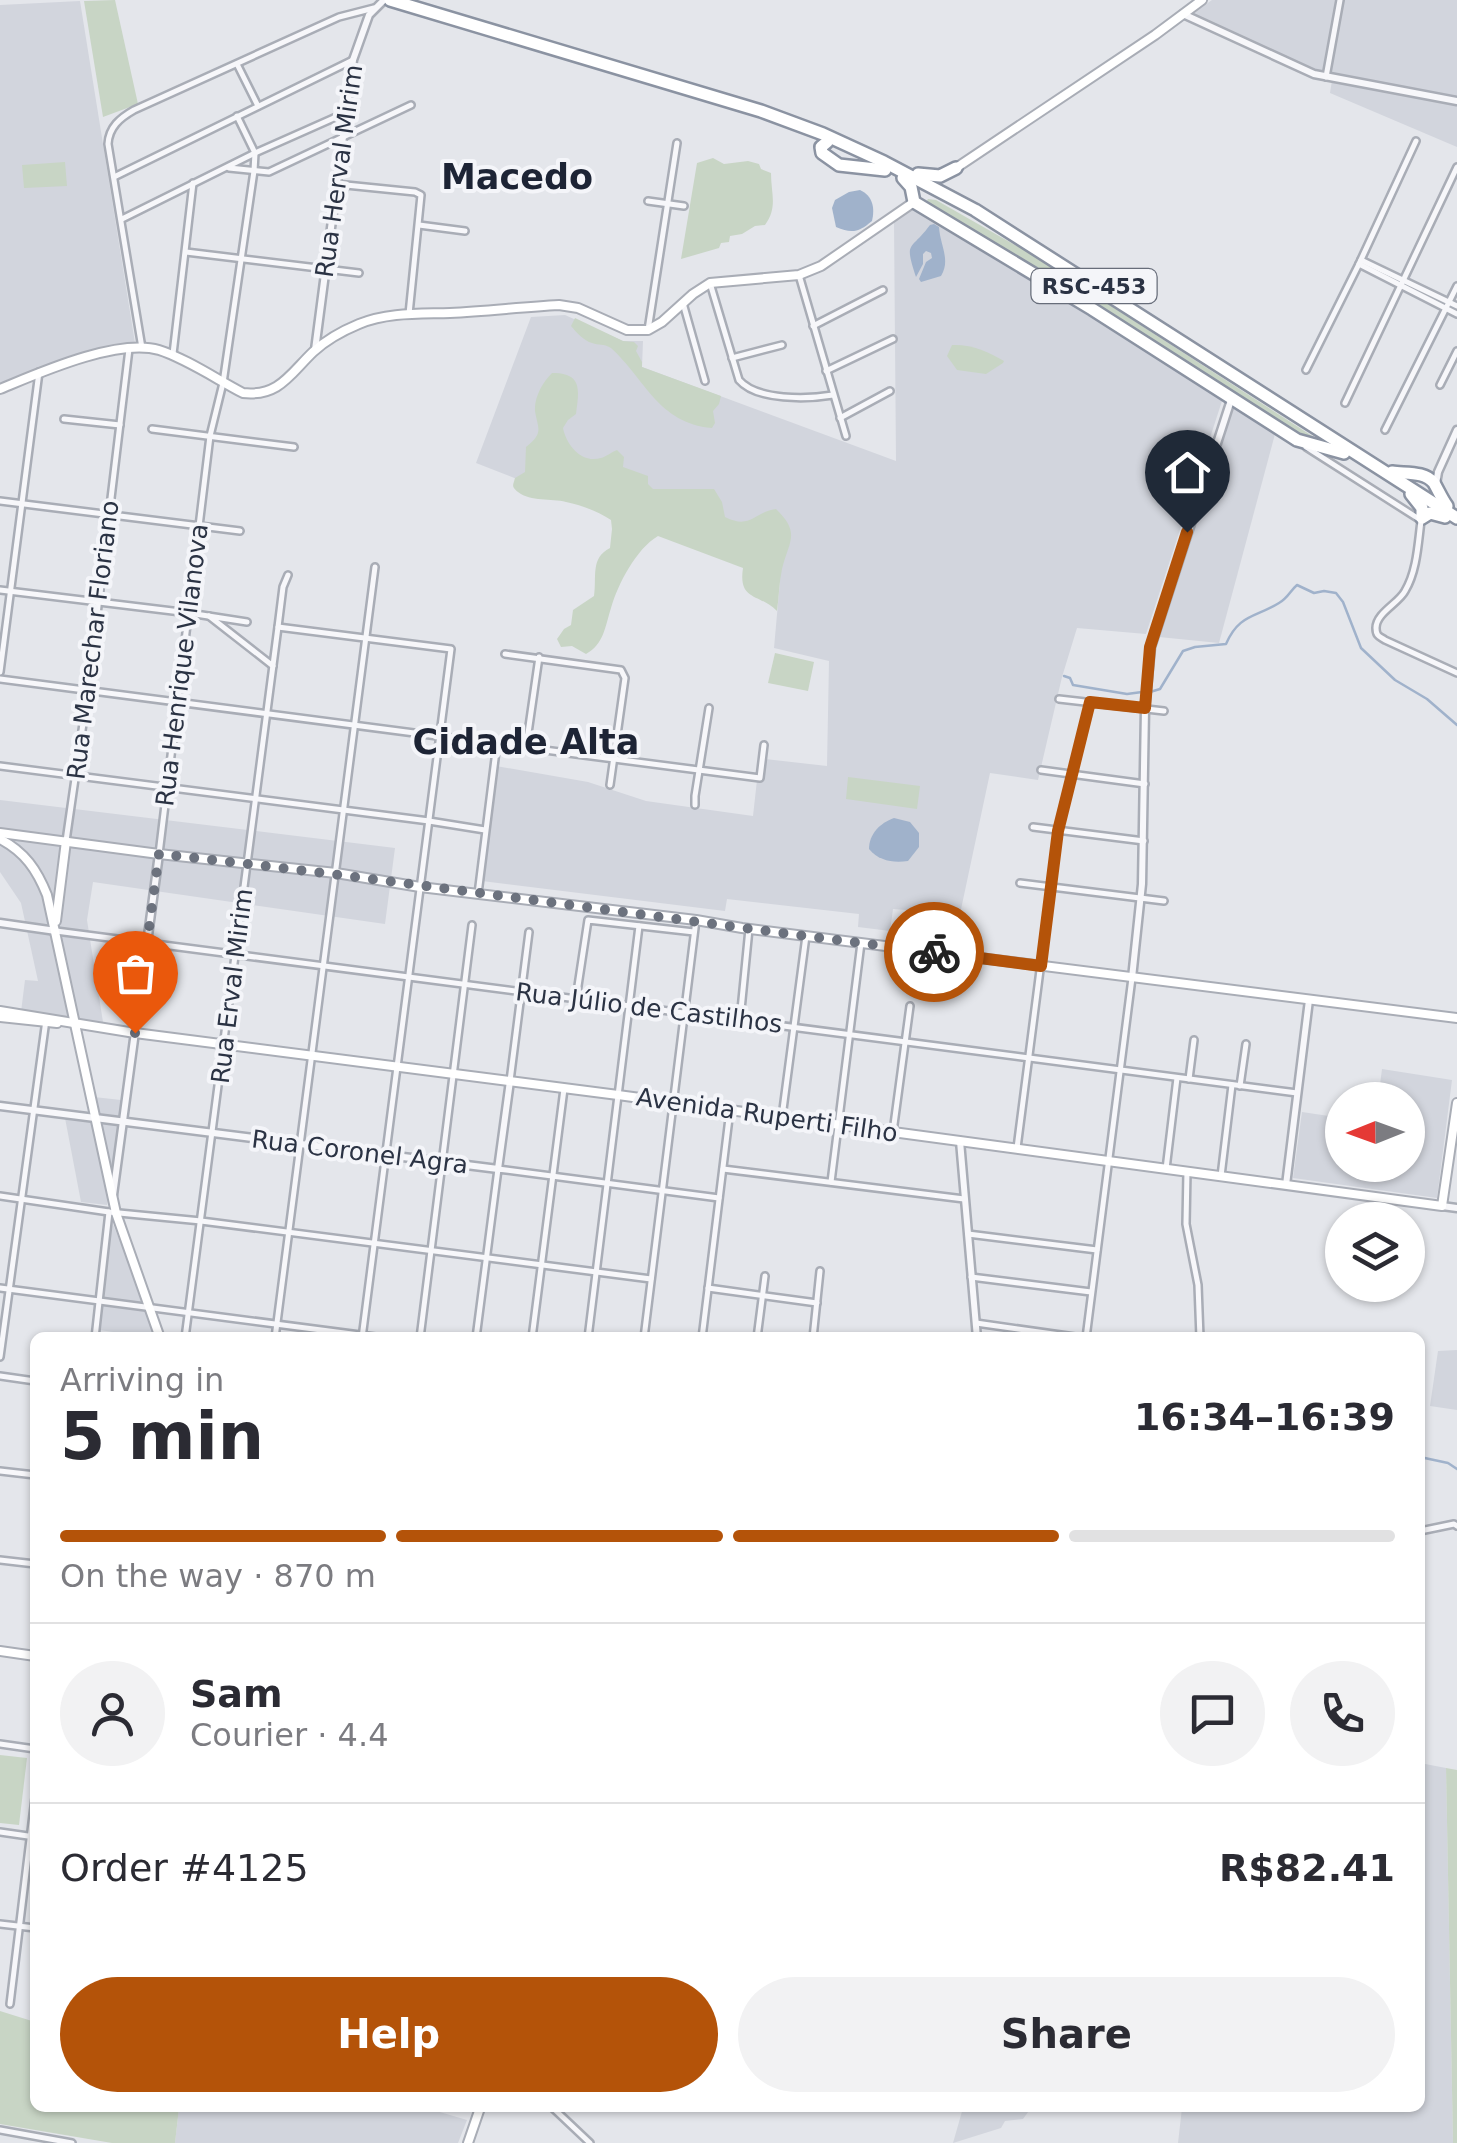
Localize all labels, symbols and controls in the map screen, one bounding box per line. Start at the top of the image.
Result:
street label: Rua Herval Mirim [310,63,368,279]
district label: Macedo [441,157,593,197]
road number: RSC-453 [1032,269,1156,303]
pin [1145,430,1230,533]
icon: home [1160,445,1215,500]
street label: Rua Marechar Floriano [61,499,125,781]
street label: Rua Henrique Vilanova [150,522,214,808]
district label: Cidade Alta [413,722,639,762]
street label: Rua Erval Mirim [206,887,258,1085]
courier [884,902,984,1002]
icon: bike [907,925,962,980]
pin [93,931,178,1034]
icon: bag [108,946,163,1001]
street label: Rua Júlio de Castilhos [514,977,784,1039]
street label: Avenida Ruperti Filho [634,1082,900,1148]
north arrow [1325,1082,1425,1182]
map controls [1325,1082,1425,1302]
street label: Rua Coronel Agra [250,1124,470,1180]
button: layers [1325,1202,1425,1302]
text: Arriving in [60,1361,224,1399]
text: 16:34–16:39 [1134,1395,1395,1439]
text: 5 min [60,1399,264,1474]
text: On the way · 870 m [60,1557,376,1595]
button: person [60,1661,165,1766]
button: chat [1160,1661,1265,1766]
button: phone [1290,1661,1395,1766]
text: Sam [190,1672,283,1716]
text: Courier · 4.4 [190,1716,389,1754]
text: Order #4125 [60,1846,309,1890]
text: R$82.41 [1219,1846,1395,1890]
button: Help [60,1977,718,2092]
button: Share [738,1977,1395,2092]

